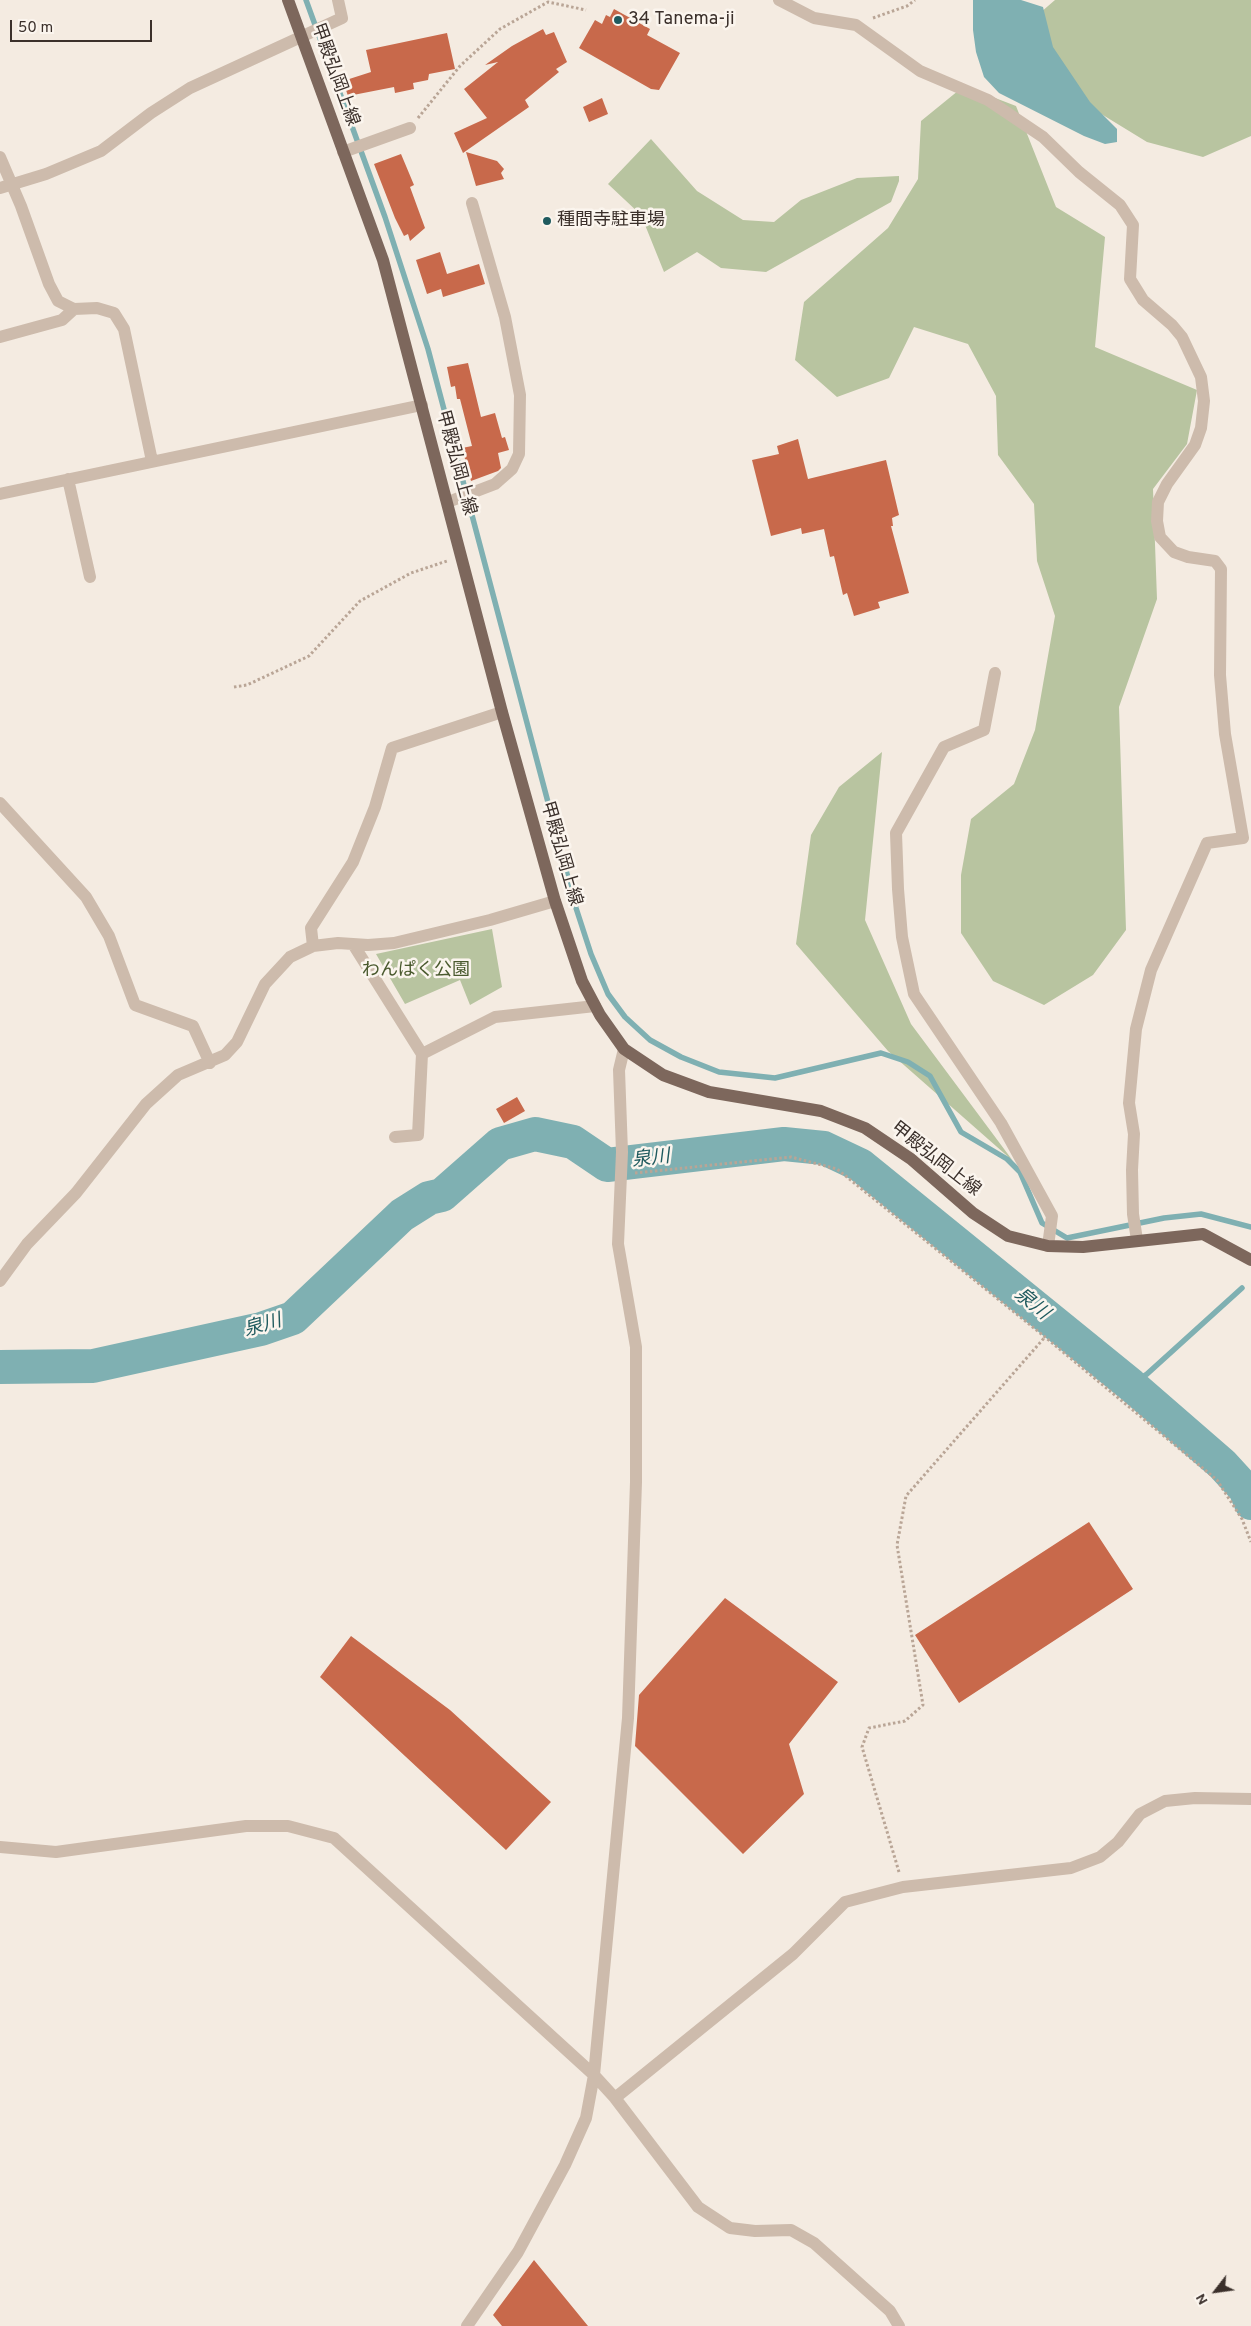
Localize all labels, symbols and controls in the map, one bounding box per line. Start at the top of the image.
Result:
place label: 34 Tanema-ji [628,9,735,31]
scale bar [12,10,155,42]
marker: 34 Tanema-ji [612,14,624,26]
text: 50 m [18,19,53,38]
street label: 甲殿弘岡上線 [305,21,363,129]
place label: 種間寺駐車場 [557,210,665,232]
marker: 種間寺駐車場 [541,215,553,227]
street label: 甲殿弘岡上線 [431,408,479,518]
street label: 甲殿弘岡上線 [535,799,585,909]
park label: わんぱく公園 [362,960,470,982]
street label: 甲殿弘岡上線 [886,1118,984,1202]
water label: 泉川 [631,1146,671,1174]
water label: 泉川 [1009,1284,1053,1326]
water label: 泉川 [242,1311,284,1343]
north arrow [1191,2266,1241,2316]
text: N [1193,2290,1212,2307]

